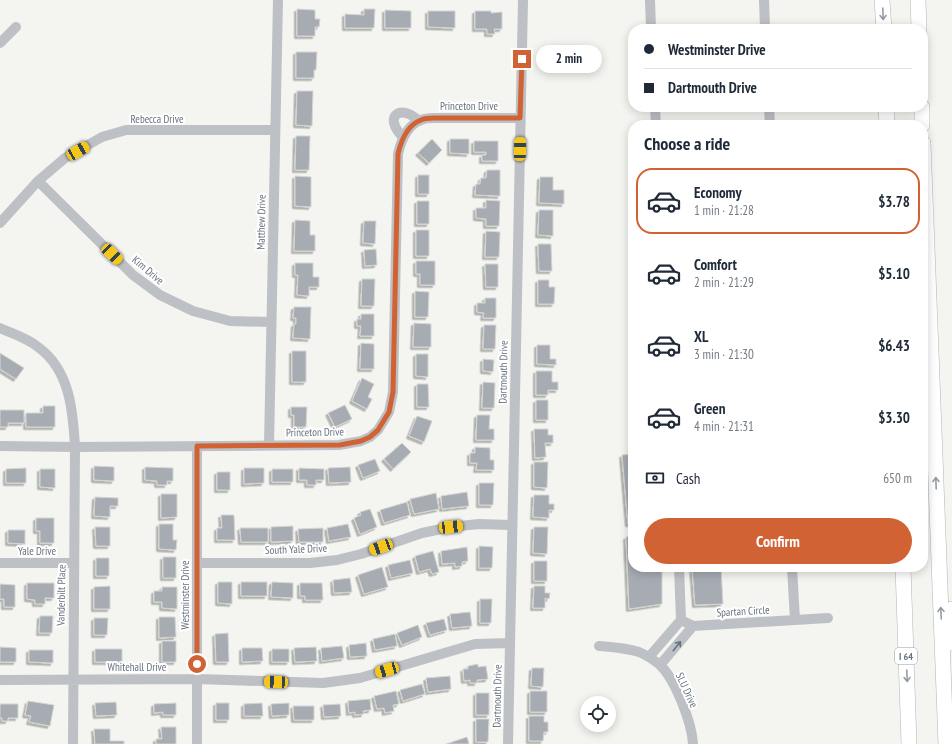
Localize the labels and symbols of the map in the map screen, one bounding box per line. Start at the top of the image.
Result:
one-way arrow [879,8,887,21]
callout: 2 min [536,45,602,73]
route end [513,50,531,68]
street label: Princeton Drive [440,99,498,113]
street label: Rebecca Drive [131,112,184,126]
car [514,137,526,161]
car [65,140,91,162]
street label: Matthew Drive [254,194,268,250]
car [99,241,125,267]
street label: Kim Drive [129,253,167,288]
street label: Dartmouth Drive [495,340,511,404]
street label: Princeton Drive [286,424,345,440]
one-way arrow [932,477,939,490]
car [438,520,464,534]
car [368,537,394,557]
street label: South Yale Drive [265,541,328,557]
street label: Yale Drive [18,544,57,558]
street label: Westminster Drive [178,560,192,630]
street label: Vanderbilt Place [53,564,69,627]
street label: Spartan Circle [716,603,770,619]
one-way arrow [937,607,944,620]
one-way arrow [672,640,681,651]
road number: I 64 [895,648,917,664]
route start [188,655,206,673]
street label: Whitehall Drive [108,660,167,674]
car [374,661,400,679]
street label: Dartmouth Drive [489,664,505,728]
one-way arrow [903,669,911,682]
street label: SLU Drive [673,670,701,710]
car [264,676,288,688]

